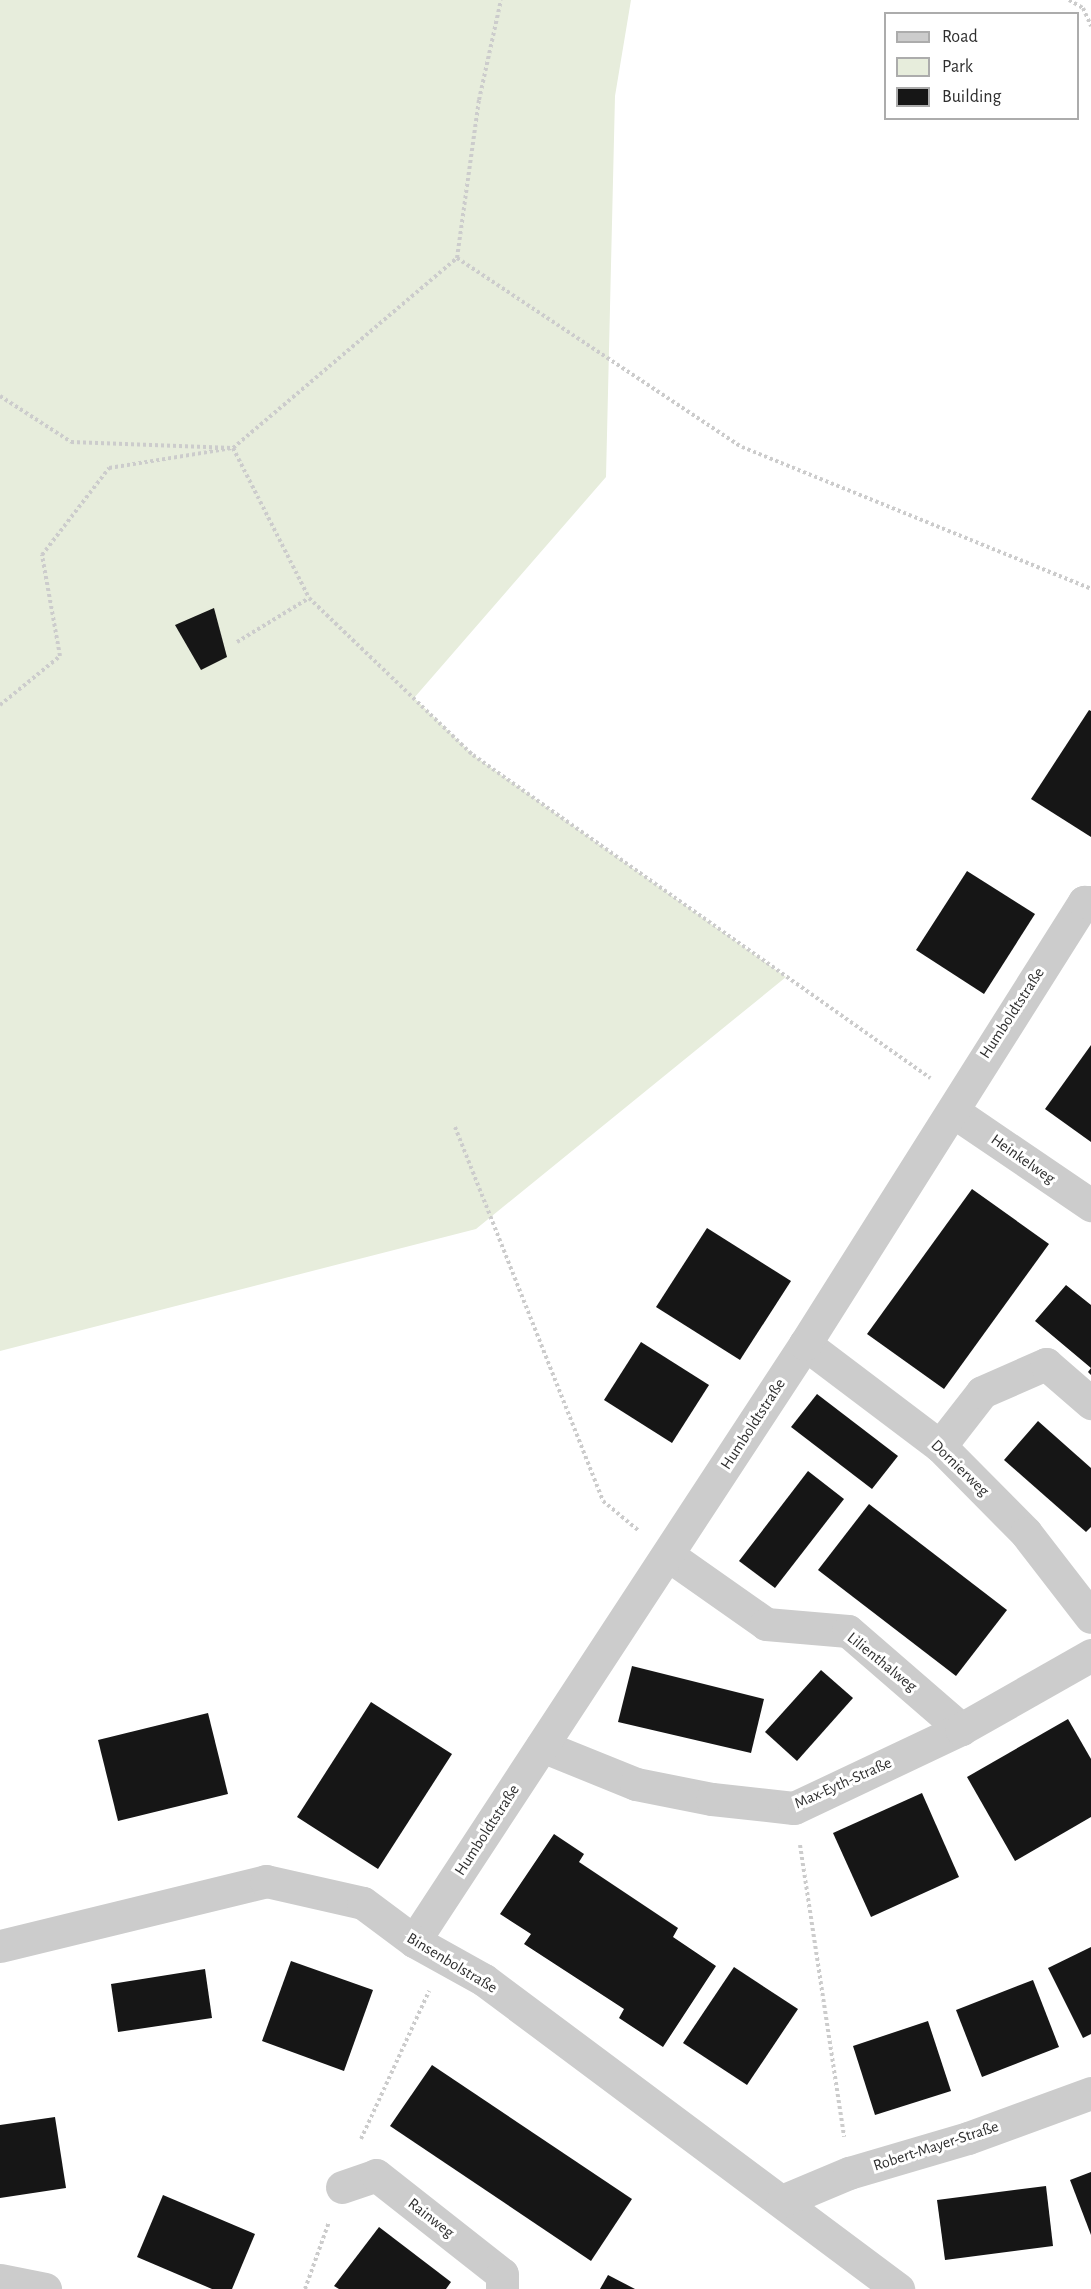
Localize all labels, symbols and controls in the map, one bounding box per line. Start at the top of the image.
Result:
legend [884,12,1079,120]
text: Road [942,28,978,46]
text: Park [942,58,973,76]
text: Building [942,88,1001,106]
street label: Humboldtstraße [975,964,1049,1062]
street label: Heinkelweg [987,1130,1059,1188]
street label: Humboldtstraße [716,1375,790,1473]
street label: Dornierweg [927,1436,993,1500]
street label: Lilienthalweg [843,1628,921,1696]
street label: Max-Eyth-Straße [791,1753,895,1813]
street label: Humboldtstraße [450,1781,524,1879]
street label: Binsenbolstraße [403,1929,501,1997]
street label: Robert-Mayer-Straße [871,2117,1001,2175]
street label: Rainweg [404,2194,458,2242]

